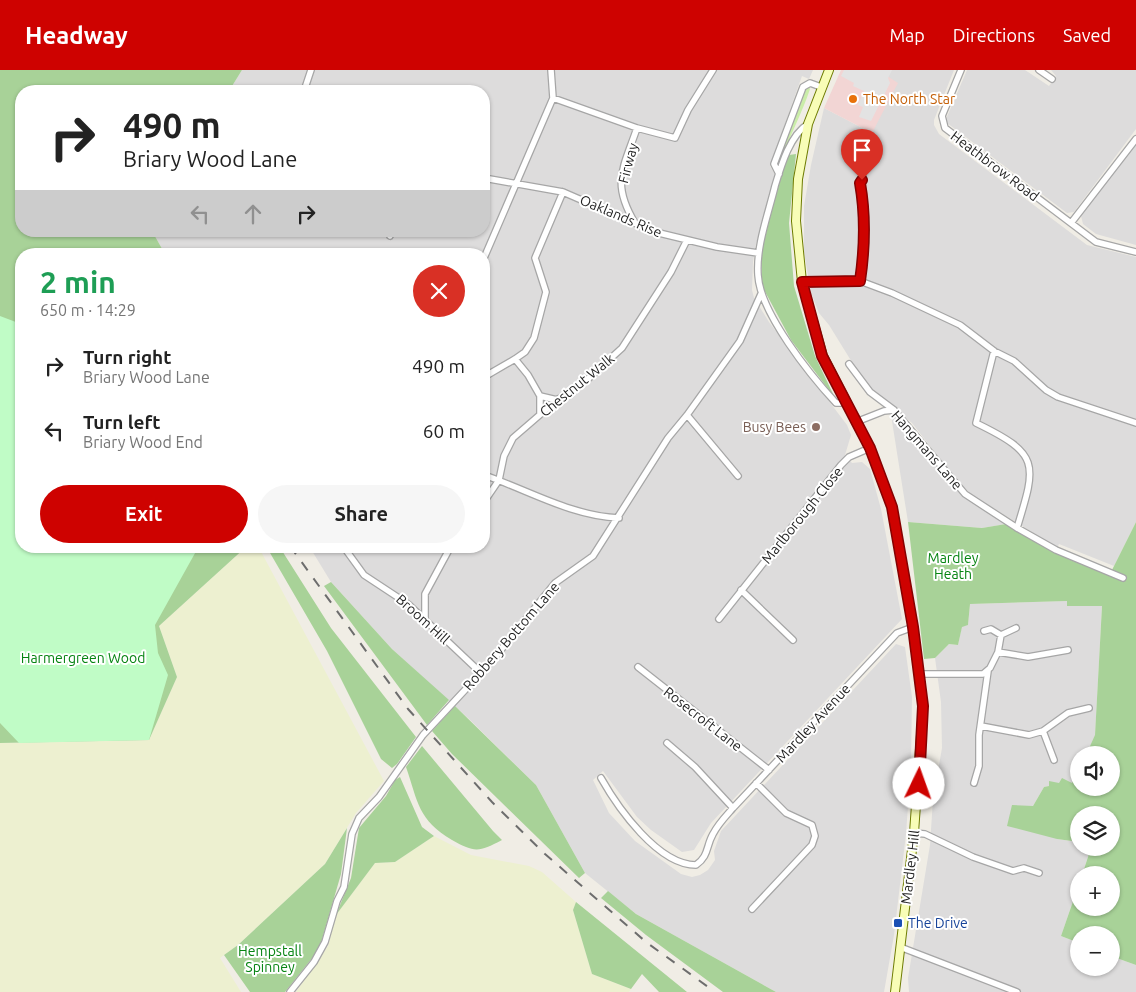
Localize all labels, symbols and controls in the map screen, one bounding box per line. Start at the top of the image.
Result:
text: Headway [25,22,128,49]
text: Map [889,25,925,45]
text: Directions [953,25,1035,45]
text: Saved [1063,25,1111,45]
place label: The North Star [863,91,956,107]
marker: The North Star [847,93,859,105]
icon: right [40,105,105,170]
text: 490 m [123,105,221,145]
street label: Heathbrow Road [948,128,1042,204]
pin [841,129,883,180]
icon: arrive [848,136,876,164]
street label: Firway [615,141,641,185]
text: Briary Wood Lane [123,146,297,171]
street label: Oaklands Rise [578,192,664,240]
icon: left [186,200,214,228]
icon: ahead [239,200,267,228]
icon: right [292,200,320,228]
text: 2 min [40,265,116,299]
button: close [413,265,465,317]
text: 650 m · 14:29 [40,301,136,319]
text: Turn right [83,346,171,368]
street label: Chestnut Walk [537,350,617,420]
icon: right [40,352,68,380]
text: 490 m [412,355,465,377]
text: Briary Wood Lane [83,368,210,386]
street label: Hangmans Lane [888,407,966,493]
text: Turn left [83,411,161,433]
icon: left [40,417,68,445]
place label: Busy Bees [743,419,806,435]
text: 60 m [423,420,465,442]
marker: Busy Bees [810,421,822,433]
text: Briary Wood End [83,433,203,451]
street label: Marlborough Close [758,463,846,567]
button: Exit [40,485,248,543]
button: Share [258,485,465,543]
park label: Mardley Heath [928,550,979,582]
street label: Robbery Bottom Lane [460,579,562,693]
street label: Broom Hill [393,591,453,647]
park label: Harmergreen Wood [21,650,145,666]
street label: Mardley Avenue [773,680,853,766]
street label: Rosecroft Lane [661,684,745,754]
map controls [1070,746,1120,976]
button: sound [1070,746,1120,796]
position arrow [892,757,944,809]
button: layers [1070,806,1120,856]
street label: Mardley Hill [898,829,923,905]
button: + [1070,866,1120,916]
place label: The Drive [908,915,968,931]
marker: The Drive [892,917,904,929]
button: − [1070,926,1120,976]
park label: Hempstall Spinney [238,943,302,975]

